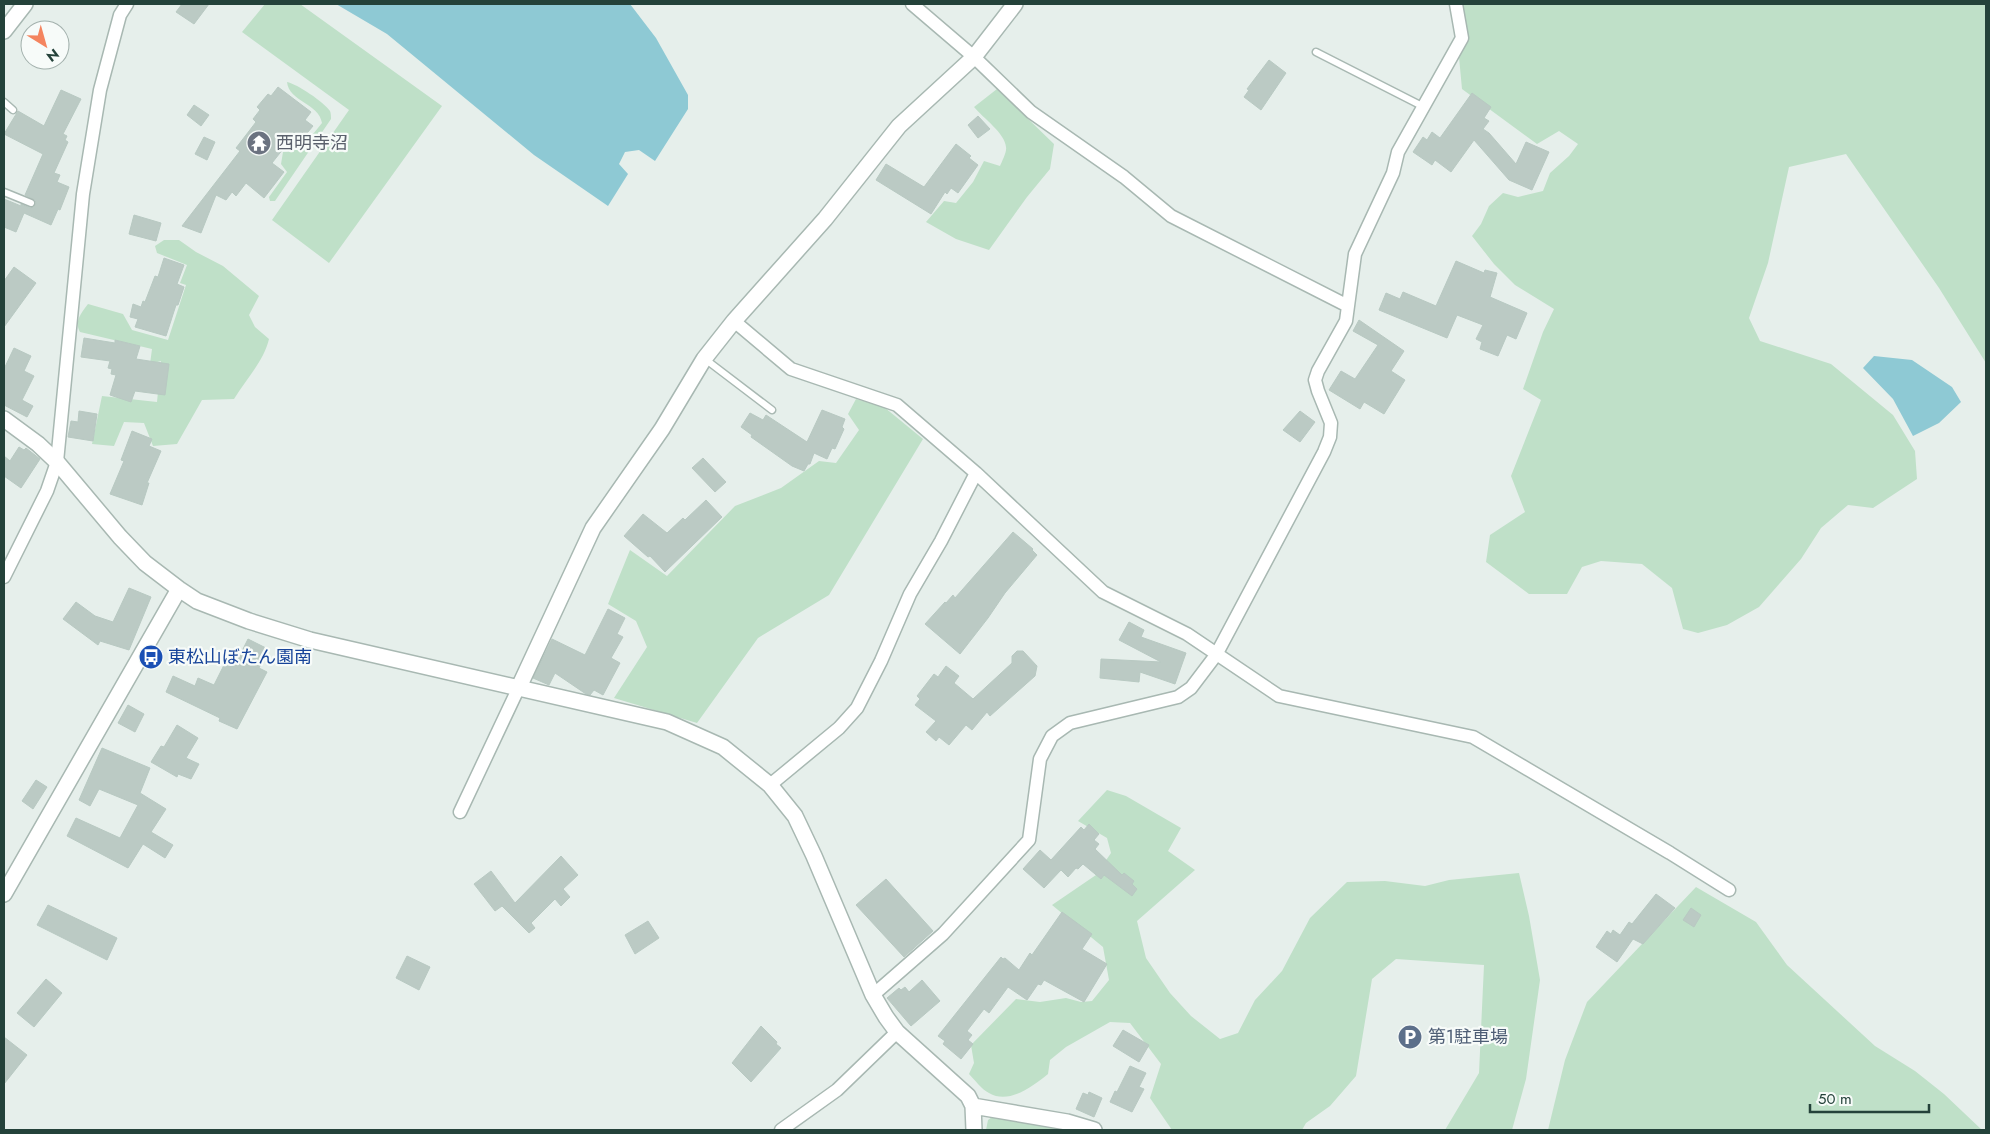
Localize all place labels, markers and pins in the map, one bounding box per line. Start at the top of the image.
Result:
temple icon: 西明寺沼 [246,130,272,156]
place label: 西明寺沼 [276,130,348,156]
bus stop icon: 東松山ぼたん園南 [138,644,164,670]
place label: 東松山ぼたん園南 [168,644,312,670]
parking icon: 第1駐車場 [1397,1024,1423,1050]
place label: 第1駐車場 [1428,1024,1508,1050]

